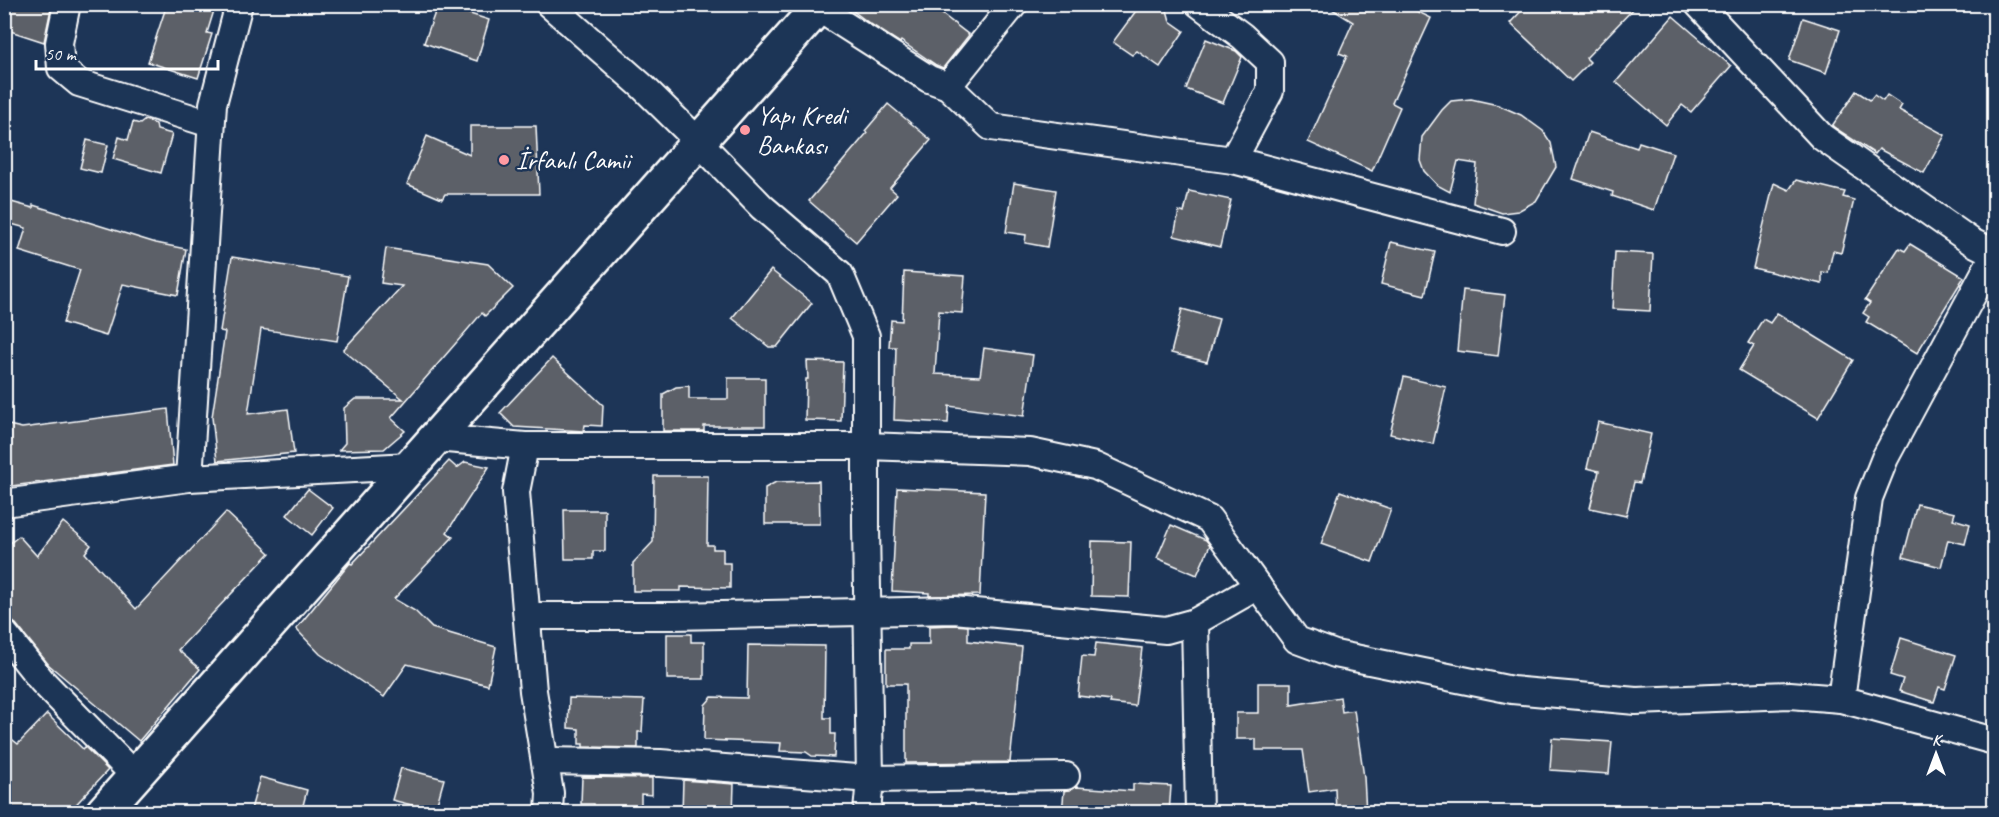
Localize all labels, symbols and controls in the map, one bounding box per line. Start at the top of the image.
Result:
scale bar [36,33,218,71]
text: 50 m [45,43,78,65]
place label: Yapı Kredi Bankası [757,99,850,162]
marker: Yapı Kredi Bankası [738,123,752,137]
place label: İrfanlı Camii [516,144,633,177]
marker: İrfanlı Camii [497,153,511,167]
north arrow [1906,724,1966,784]
text: K [1932,730,1944,750]

